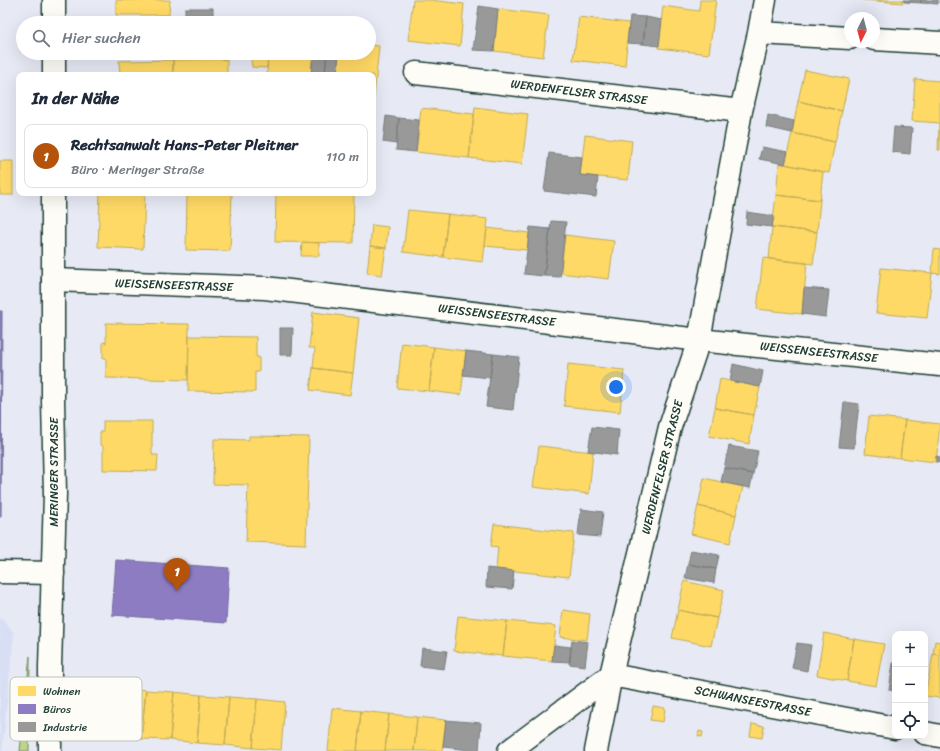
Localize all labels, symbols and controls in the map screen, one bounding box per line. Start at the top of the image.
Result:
north arrow [844,12,880,48]
search box [16,16,376,60]
text: Hier suchen [62,25,141,51]
icon: search [30,27,52,49]
street label: WERDENFELSER STRASSE [509,73,650,111]
text: In der Nähe [32,83,119,113]
text: Rechtsanwalt Hans-Peter Pleitner [71,132,298,158]
text: 1 [43,145,49,168]
text: 110 m [326,145,359,168]
text: Büro · Meringer Straße [71,158,204,181]
street label: WEISSENSEESTRASSE [115,272,235,298]
street label: WEISSENSEESTRASSE [437,297,558,333]
street label: WEISSENSEESTRASSE [759,335,880,369]
your location [606,377,626,397]
street label: WERDENFELSER STRASSE [635,396,690,536]
street label: MERINGER STRASSE [43,416,65,527]
pin: 1 [164,558,190,591]
map controls [892,631,928,739]
button: + [892,631,928,667]
button: − [892,667,928,703]
legend [10,677,142,741]
street label: SCHWANSEESTRASSE [693,679,815,723]
text: Wohnen [43,682,80,701]
text: Büros [43,700,72,719]
button: locate [892,703,928,739]
text: Industrie [42,718,88,737]

